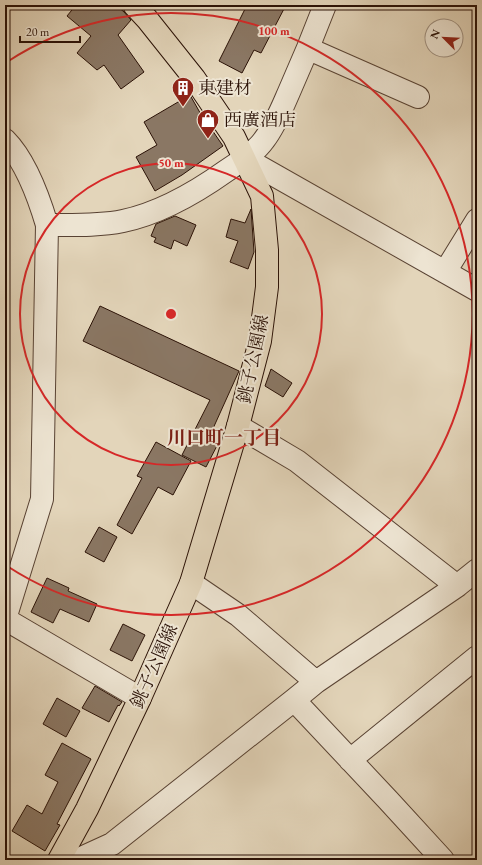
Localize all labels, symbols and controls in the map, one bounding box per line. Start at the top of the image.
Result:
scale bar [20,18,80,44]
north arrow [424,18,464,58]
text: 100 m [258,23,290,39]
text: 20 m [26,24,50,40]
text: N [427,27,443,41]
building icon: 東建材 [170,75,196,108]
place label: 東建材 [198,76,252,99]
shop icon: 西廣酒店 [195,107,221,140]
place label: 西廣酒店 [224,108,296,131]
text: 50 m [158,155,184,171]
centre of rings [164,307,178,321]
street label: 銚子公園線 [232,312,273,405]
district label: 川口町一丁目 [167,425,281,450]
street label: 銚子公園線 [125,620,182,712]

